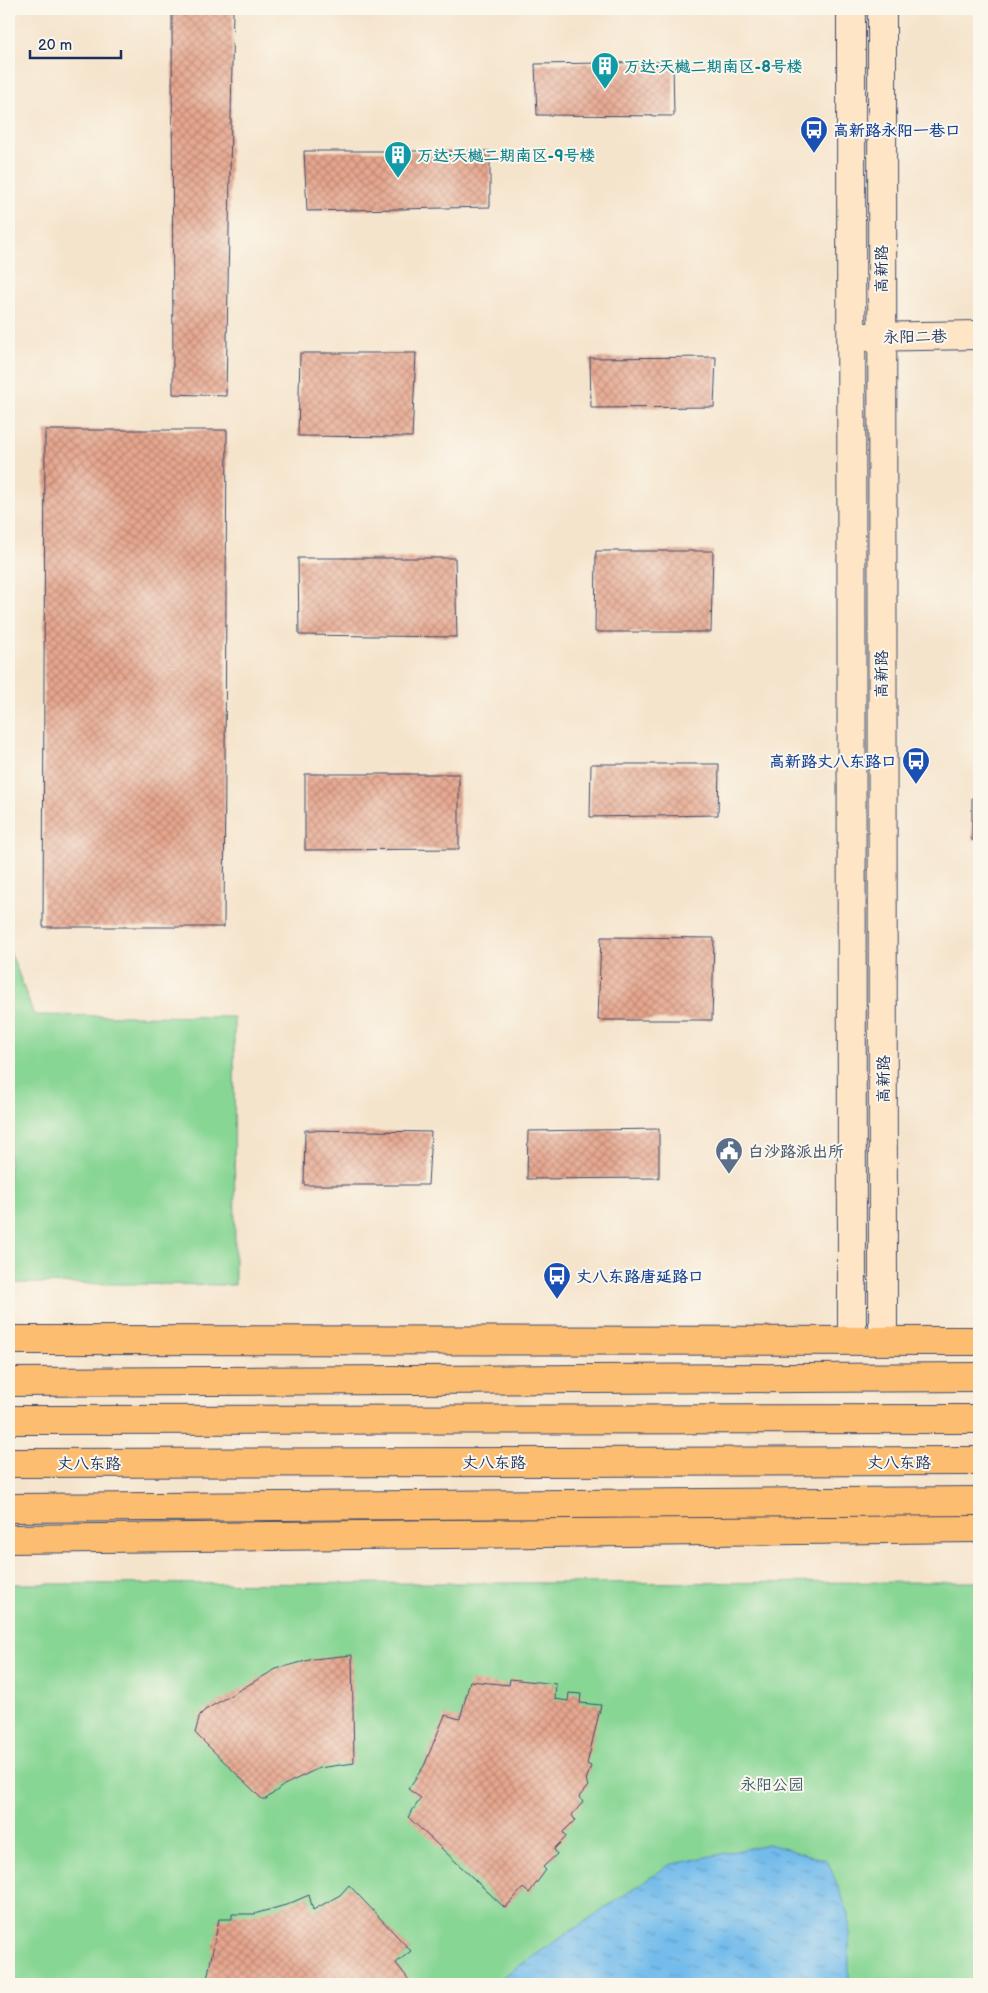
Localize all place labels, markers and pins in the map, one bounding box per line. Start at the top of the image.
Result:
building icon: 万达·天樾二期南区-8号楼 [590,51,620,90]
place label: 万达·天樾二期南区-8号楼 [624,58,803,77]
bus stop icon: 高新路永阳一巷口 [799,115,829,154]
place label: 高新路永阳一巷口 [833,122,961,141]
building icon: 万达·天樾二期南区-9号楼 [383,140,413,179]
place label: 万达·天樾二期南区-9号楼 [417,147,596,166]
bus stop icon: 高新路丈八东路口 [901,746,931,785]
place label: 高新路丈八东路口 [769,753,897,772]
public building icon: 白沙路派出所 [714,1136,744,1175]
place label: 白沙路派出所 [748,1143,844,1162]
bus stop icon: 丈八东路唐延路口 [542,1261,572,1300]
place label: 丈八东路唐延路口 [576,1268,704,1287]

